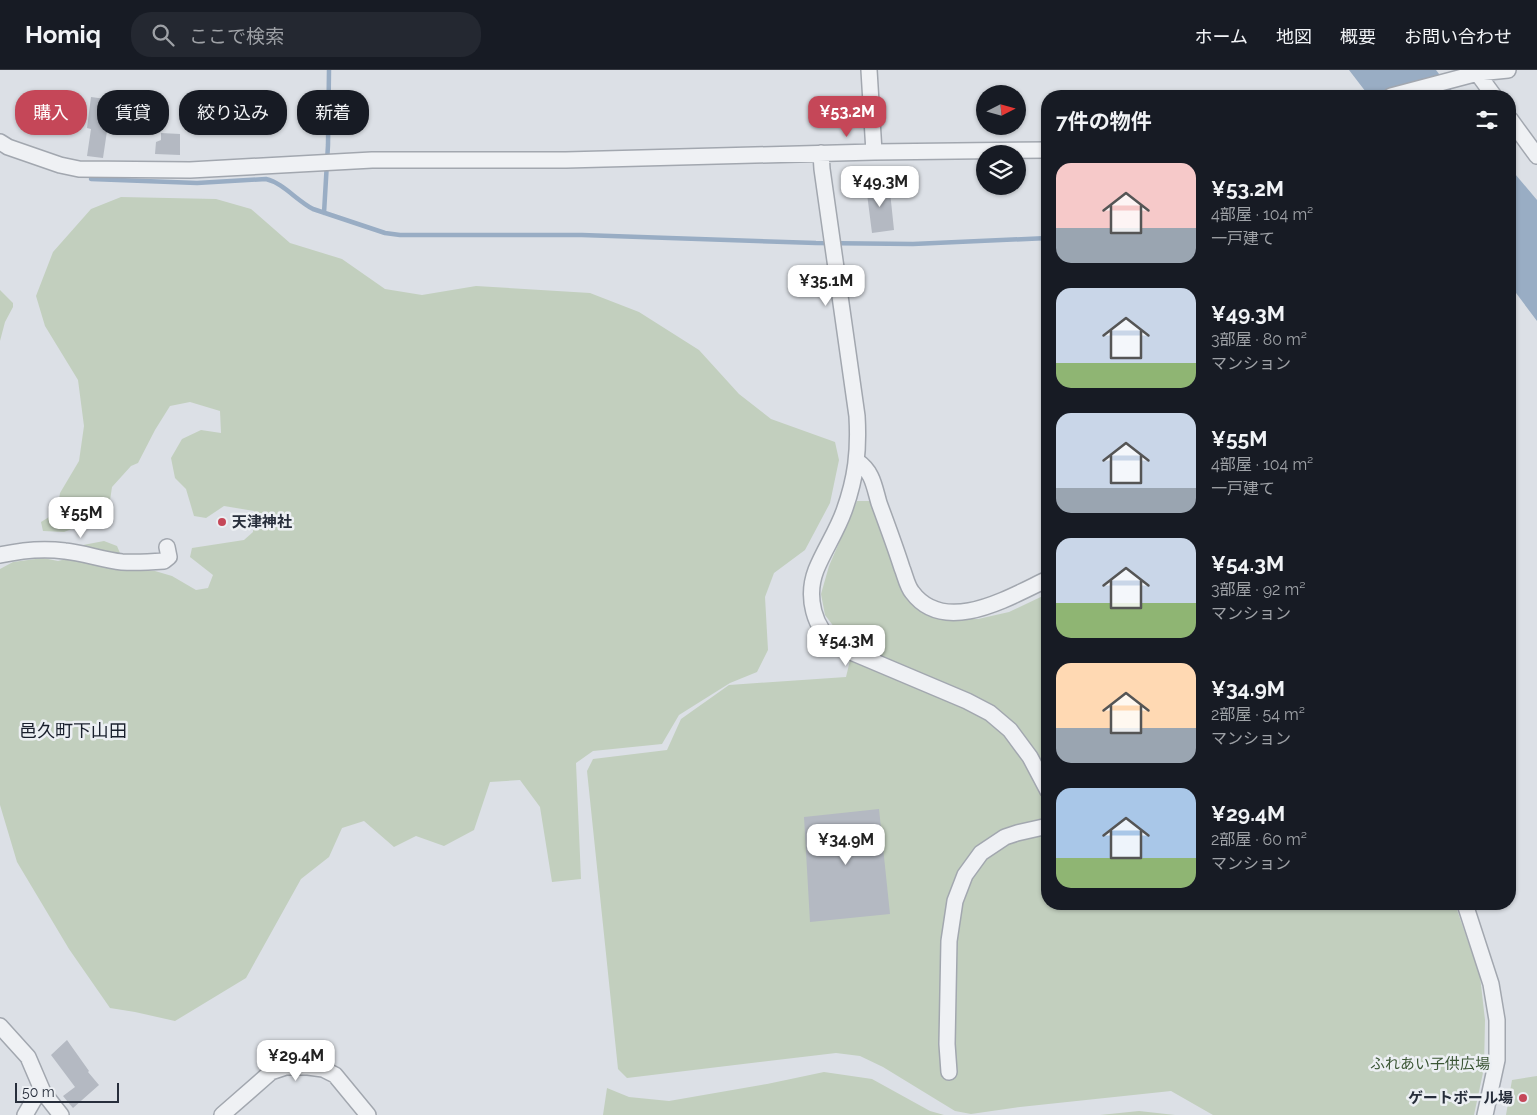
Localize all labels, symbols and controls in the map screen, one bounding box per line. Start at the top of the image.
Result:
search box [131,12,481,57]
text: Homiq [25,20,101,49]
icon: search [149,21,177,49]
text: ここで検索 [189,25,284,47]
text: ホーム [1195,26,1248,47]
text: 地図 [1276,26,1312,47]
text: 概要 [1340,26,1376,47]
text: お問い合わせ [1404,26,1512,47]
north arrow [976,85,1026,135]
map controls [976,85,1026,195]
chip: 購入 [15,90,87,135]
chip: 賃貸 [97,90,169,135]
chip: 絞り込み [179,90,287,135]
chip: 新着 [297,90,369,135]
pin: ¥53.2M [806,96,888,138]
text: ¥53.2M [819,102,875,121]
icon: filters [1473,106,1501,134]
text: 7件の物件 [1056,109,1152,134]
button: layers [976,145,1026,195]
pin: ¥49.3M [839,166,921,208]
text: ¥49.3M [852,172,908,191]
text: ¥53.2M [1211,176,1284,201]
icon: home [1096,183,1156,243]
text: 4部屋 · 104 m² [1211,205,1313,224]
text: 一戸建て [1211,229,1275,248]
pin: ¥35.1M [785,264,867,307]
text: ¥35.1M [799,271,853,290]
text: ¥49.3M [1211,301,1285,326]
icon: home [1096,308,1156,368]
text: 3部屋 · 80 m² [1211,330,1307,349]
text: マンション [1211,354,1291,373]
text: ¥55M [1211,426,1267,451]
icon: home [1096,433,1156,493]
text: 4部屋 · 104 m² [1211,455,1313,474]
text: 一戸建て [1211,479,1275,498]
pin: ¥55M [51,496,111,539]
text: ¥55M [60,503,102,522]
place label: 天津神社 [232,513,292,531]
marker: 天津神社 [216,516,228,528]
text: ¥54.3M [1211,551,1284,576]
icon: home [1096,558,1156,618]
text: 3部屋 · 92 m² [1211,580,1305,599]
text: マンション [1211,604,1291,623]
pin: ¥54.3M [805,624,887,667]
text: ¥54.3M [818,631,874,650]
text: ¥34.9M [1211,676,1285,701]
icon: home [1096,683,1156,743]
text: 2部屋 · 54 m² [1211,705,1305,724]
district label: 邑久町下山田 [19,720,127,741]
text: マンション [1211,729,1291,748]
text: ¥29.4M [1211,801,1285,826]
icon: home [1096,808,1156,868]
pin: ¥34.9M [805,824,887,866]
text: ¥34.9M [818,830,874,849]
text: 2部屋 · 60 m² [1211,830,1307,849]
text: マンション [1211,854,1291,873]
pin: ¥29.4M [255,1040,337,1082]
text: ¥29.4M [268,1046,324,1065]
park label: ふれあい子供広場 [1370,1055,1490,1073]
scale bar [15,1080,119,1103]
text: 50 m [22,1084,55,1100]
place label: ゲートボール場 [1408,1089,1513,1107]
marker: ゲートボール場 [1517,1092,1529,1104]

